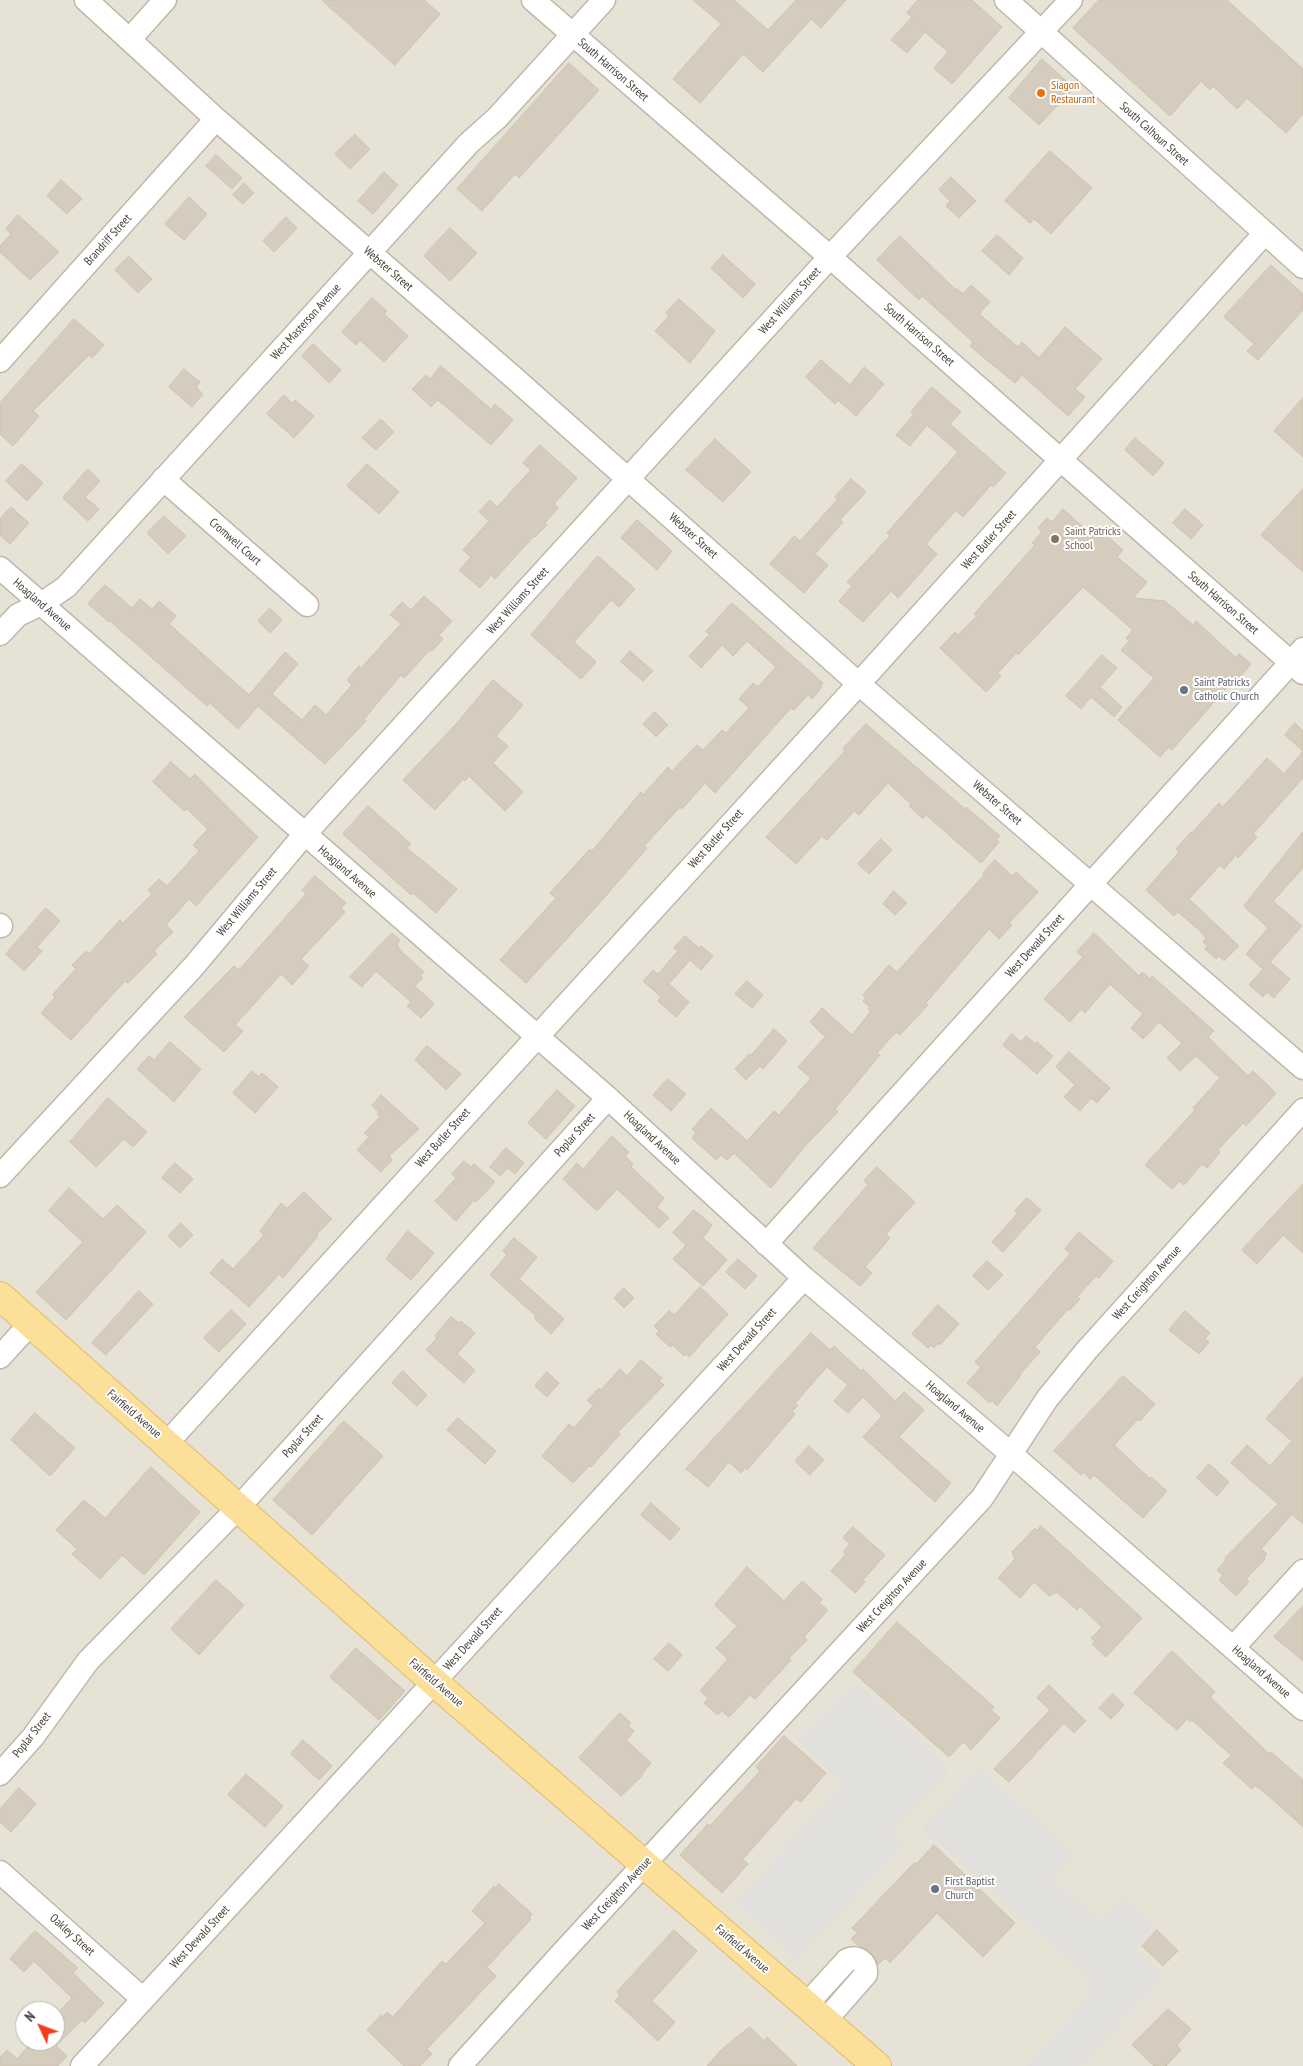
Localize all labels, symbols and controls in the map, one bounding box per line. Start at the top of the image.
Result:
street label: South Harrison Street [575,35,651,105]
place label: Siagon Restaurant [1051,79,1095,107]
marker: Siagon Restaurant [1035,87,1047,99]
street label: South Calhoun Street [1117,99,1191,169]
street label: Brandriff Street [81,212,135,268]
street label: Webster Street [360,244,416,294]
street label: West Williams Street [756,264,824,338]
street label: West Masterson Avenue [268,281,344,363]
street label: South Harrison Street [881,300,957,370]
street label: West Butler Street [959,507,1019,573]
street label: Webster Street [666,510,720,562]
street label: Cromwell Court [206,516,264,568]
place label: Saint Patricks School [1065,525,1121,553]
marker: Saint Patricks School [1049,533,1061,545]
street label: West Williams Street [484,564,552,638]
street label: South Harrison Street [1185,568,1261,638]
street label: Hoagland Avenue [10,576,74,634]
place label: Saint Patricks Catholic Church [1194,676,1259,704]
marker: Saint Patricks Catholic Church [1178,684,1190,696]
street label: Webster Street [969,778,1025,828]
street label: West Butler Street [686,806,746,872]
street label: Hoagland Avenue [315,843,379,901]
street label: West Williams Street [214,865,280,939]
street label: West Dewald Street [1003,911,1067,981]
street label: West Butler Street [413,1105,473,1171]
street label: Hoagland Avenue [621,1108,683,1168]
street label: Poplar Street [552,1110,598,1160]
street label: West Creighton Avenue [1110,1243,1184,1323]
street label: West Dewald Street [715,1305,779,1375]
street label: Hoagland Avenue [923,1378,987,1436]
street label: Fairfield Avenue [104,1387,164,1441]
street label: Poplar Street [280,1411,326,1461]
street label: West Creighton Avenue [854,1556,930,1636]
street label: West Dewald Street [441,1604,505,1674]
street label: Hoagland Avenue [1229,1643,1293,1701]
street label: Fairfield Avenue [406,1656,466,1710]
street label: Poplar Street [10,1709,54,1761]
street label: West Creighton Avenue [579,1854,655,1934]
place label: First Baptist Church [945,1875,995,1903]
marker: First Baptist Church [929,1883,941,1895]
street label: West Dewald Street [167,1903,233,1971]
street label: Oakley Street [47,1911,97,1959]
street label: Fairfield Avenue [712,1922,772,1976]
north arrow [15,2001,65,2051]
text: N [21,2008,39,2025]

